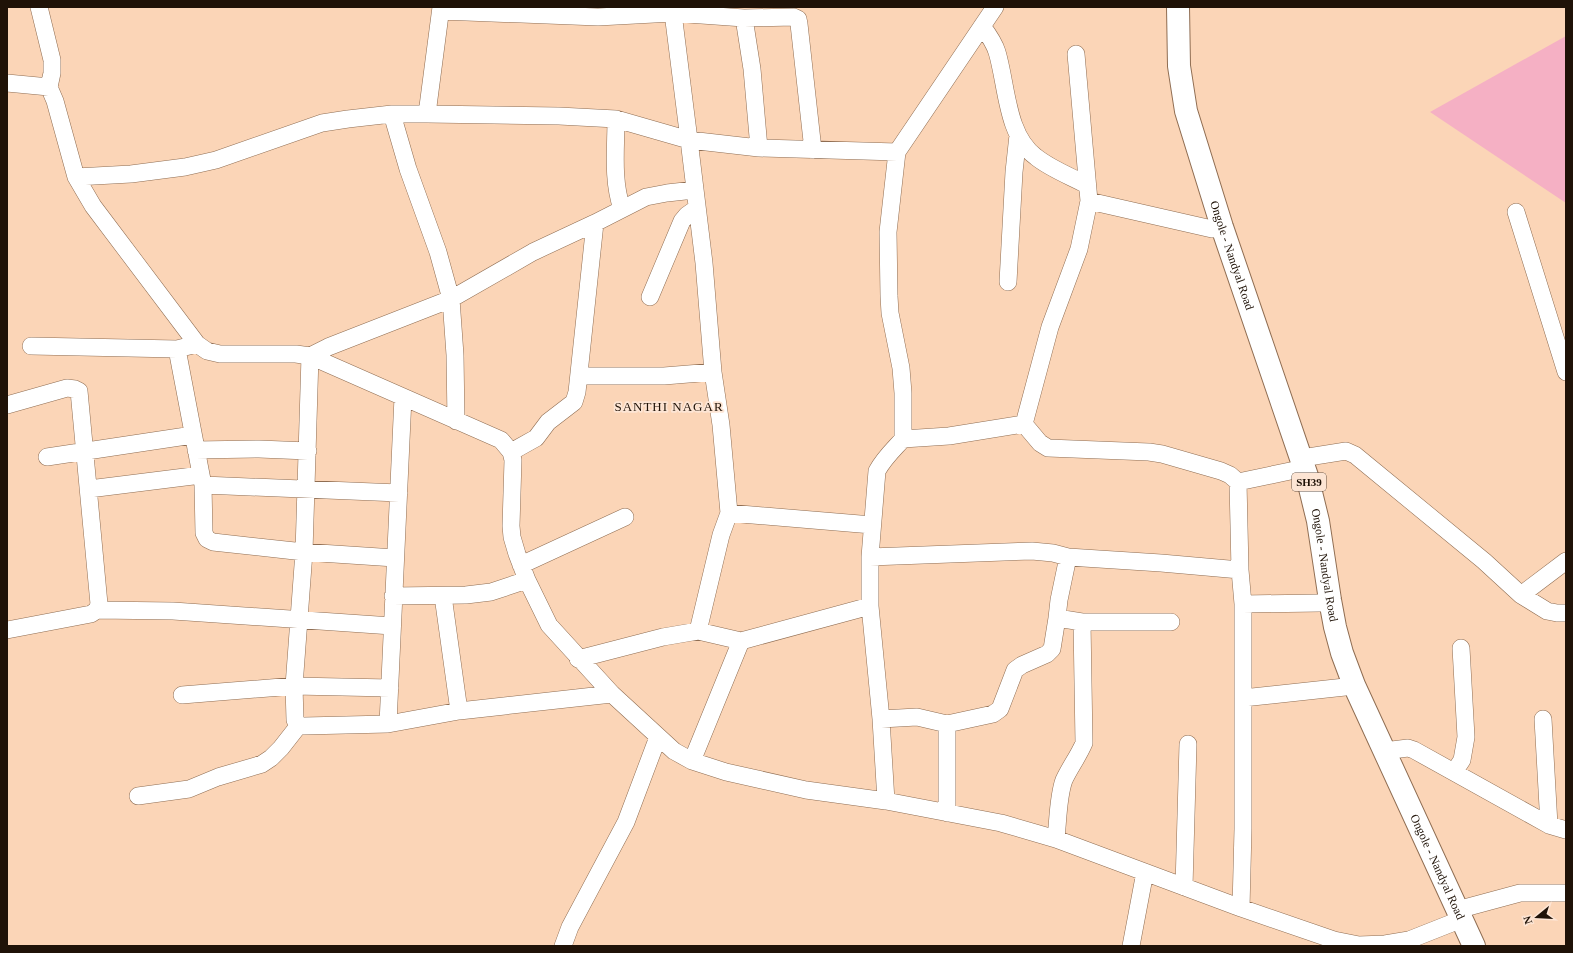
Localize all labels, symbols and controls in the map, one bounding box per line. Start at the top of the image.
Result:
street label: Ongole - Nandyal Road [1207,199,1257,312]
district label: SANTHI NAGAR [614,399,724,414]
road number: SH39 [1292,473,1326,491]
street label: Ongole - Nandyal Road [1308,507,1341,623]
street label: Ongole - Nandyal Road [1407,812,1468,922]
north arrow [1517,897,1557,937]
text: N [1521,914,1534,926]

